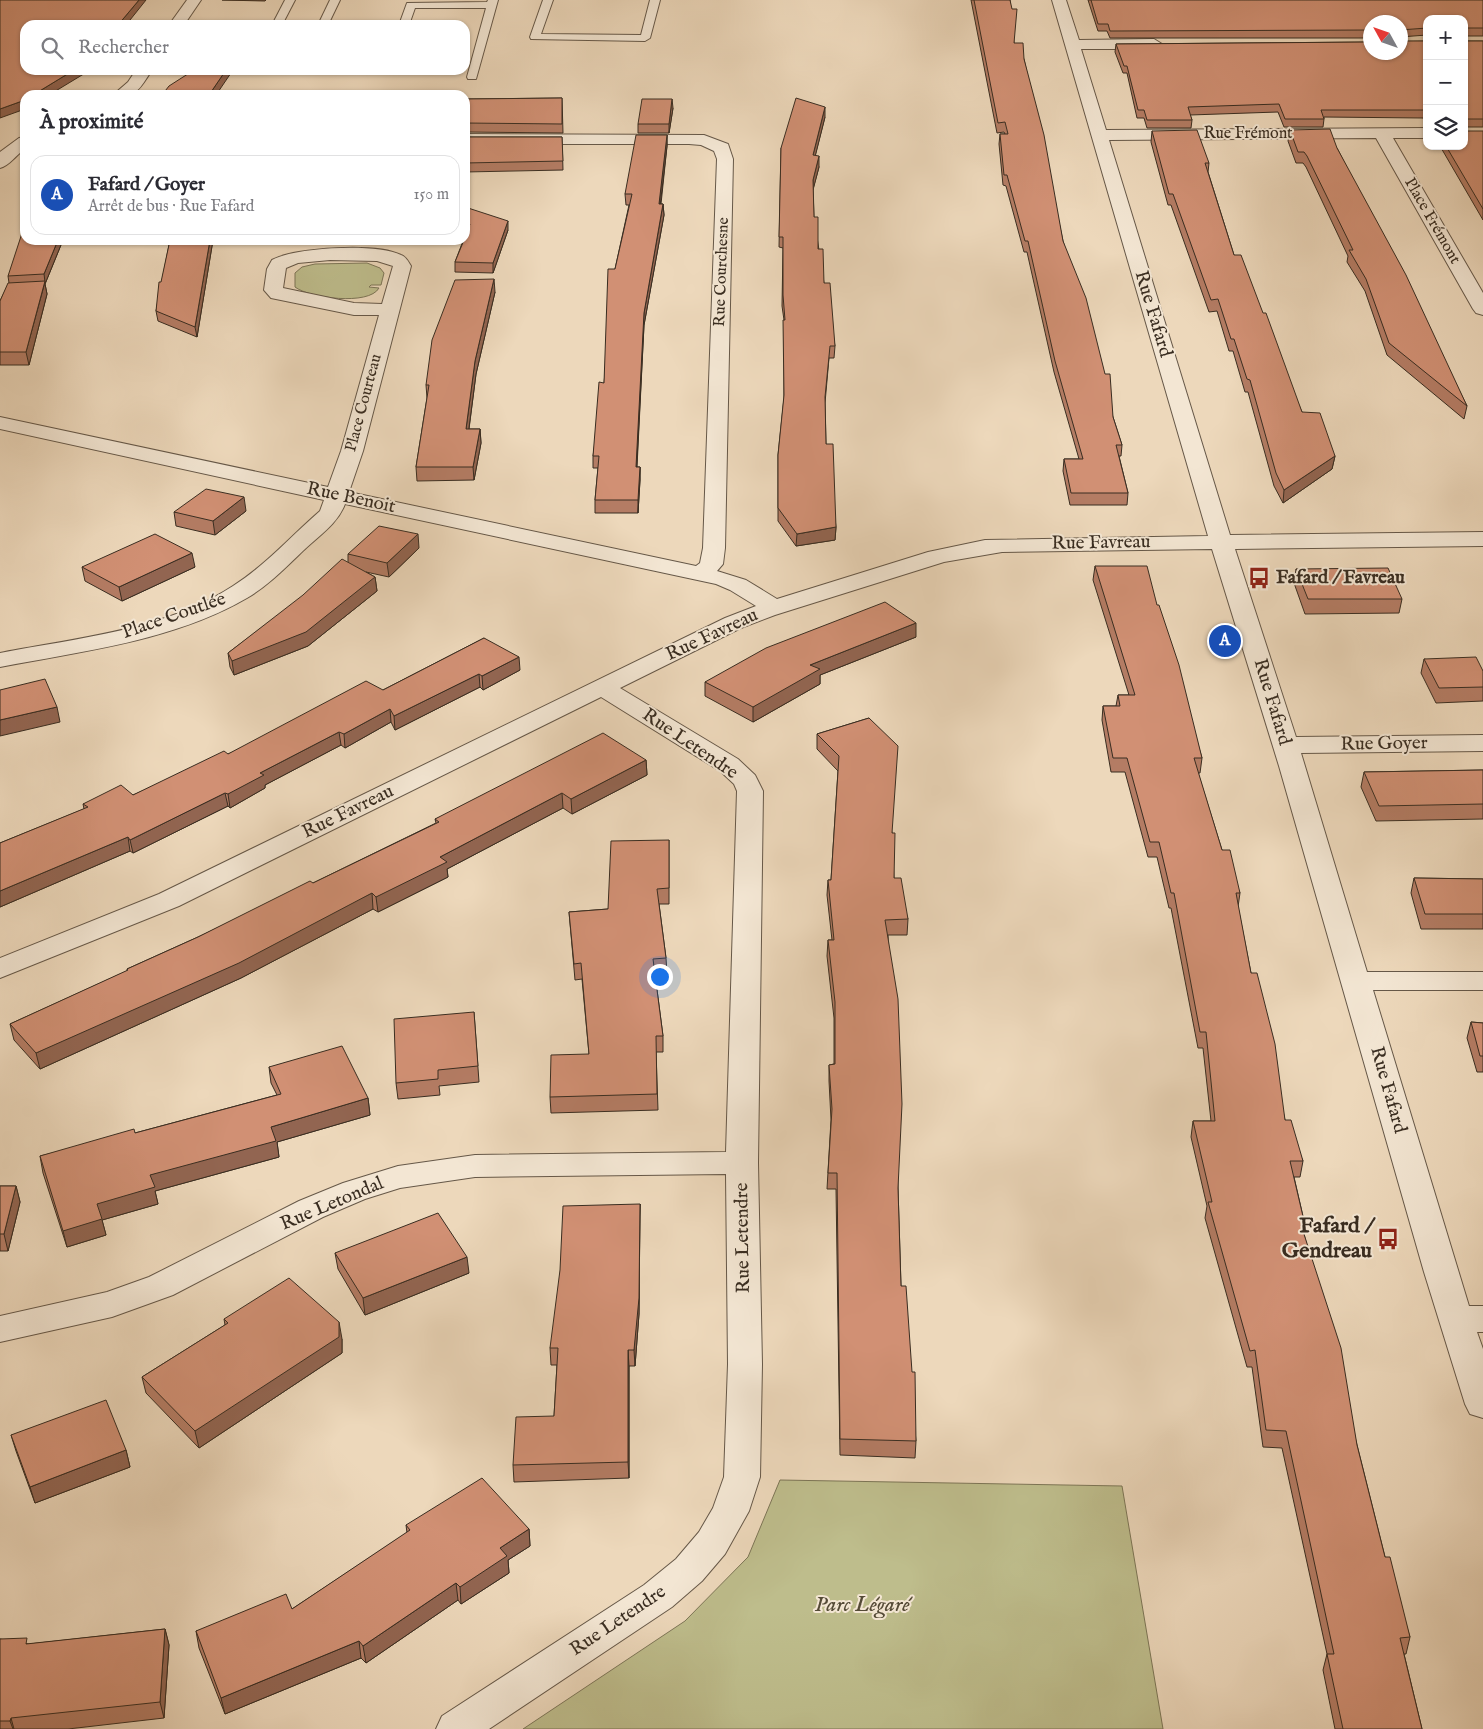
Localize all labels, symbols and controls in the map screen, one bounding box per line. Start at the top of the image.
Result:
north arrow [1363,15,1408,60]
map controls [1423,15,1468,150]
button: + [1423,15,1468,60]
search box [20,20,470,75]
icon: search [38,34,66,62]
text: Rechercher [78,36,169,60]
button: − [1423,60,1468,105]
button: layers [1423,105,1468,150]
text: À proximité [40,109,143,136]
street label: Rue Frémont [1203,124,1293,144]
text: Fafard / Goyer [88,173,205,197]
street label: Place Frémont [1399,174,1465,268]
text: A [52,185,62,205]
text: 150 m [414,185,449,205]
text: Arrêt de bus · Rue Fafard [88,197,254,217]
street label: Rue Courchesne [710,217,734,327]
street label: Rue Fafard [1128,268,1178,361]
street label: Place Courteau [341,352,387,454]
street label: Rue Benoit [304,477,398,519]
street label: Rue Favreau [1051,530,1151,556]
bus stop icon: Fafard / Favreau [1246,565,1272,591]
place label: Fafard / Favreau [1276,566,1405,590]
street label: Place Coutlée [119,587,229,645]
street label: Rue Favreau [662,603,762,667]
pin: A [1209,622,1241,660]
street label: Rue Fafard [1247,656,1297,749]
street label: Rue Letendre [637,703,743,785]
street label: Rue Goyer [1340,731,1428,757]
street label: Rue Favreau [298,779,398,844]
your location [647,964,673,990]
street label: Rue Fafard [1364,1044,1412,1137]
street label: Rue Letondal [277,1171,388,1236]
street label: Rue Letendre [730,1182,756,1294]
place label: Fafard / Gendreau [1282,1212,1376,1265]
bus stop icon: Fafard / Gendreau [1375,1226,1401,1252]
street label: Rue Letendre [565,1580,671,1662]
park label: Parc Légaré [815,1591,913,1619]

